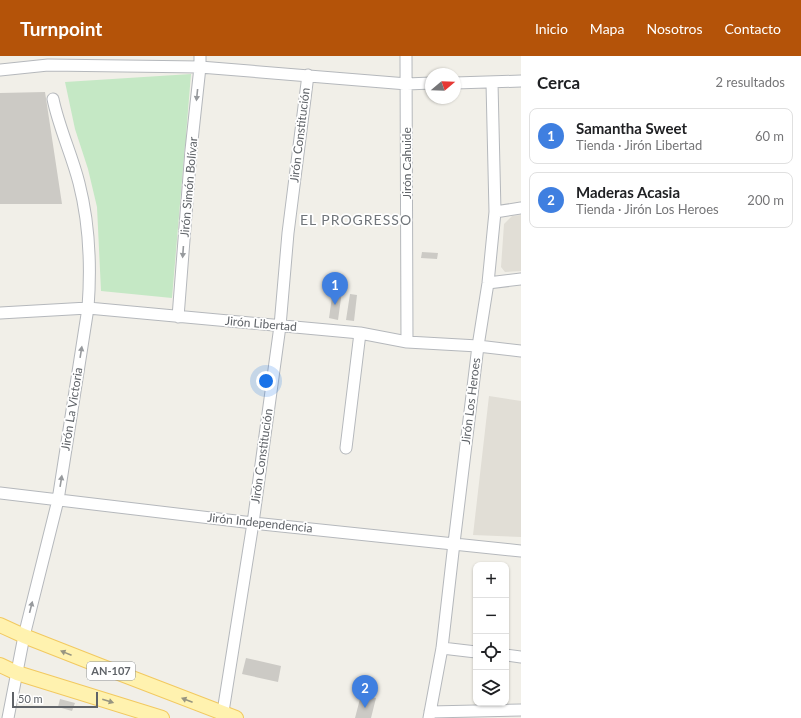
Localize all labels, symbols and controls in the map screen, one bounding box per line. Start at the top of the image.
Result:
text: Turnpoint [20,17,102,40]
text: Inicio [535,20,568,37]
text: Mapa [590,20,624,37]
text: Nosotros [646,20,703,37]
text: Contacto [725,20,781,37]
north arrow [425,68,461,104]
text: Cerca [537,72,580,93]
text: 2 resultados [715,74,785,90]
street label: Jirón Constitución [286,87,313,183]
one-way arrow [194,89,200,101]
text: Samantha Sweet [576,119,687,137]
street label: Jirón Cahuide [399,127,414,199]
text: 1 [547,128,555,144]
text: 60 m [755,128,784,144]
street label: Jirón Simón Bolívar [177,135,200,238]
text: Tienda · Jirón Libertad [576,137,702,153]
text: Maderas Acasia [576,183,680,201]
text: 2 [547,192,555,208]
text: 200 m [747,192,784,208]
text: Tienda · Jirón Los Heroes [576,201,719,217]
district label: EL PROGRESSO [300,211,412,228]
one-way arrow [179,246,186,258]
pin: 1 [322,272,348,305]
street label: Jirón Libertad [225,313,298,334]
one-way arrow [78,346,84,358]
street label: Jirón Los Heroes [458,357,483,445]
street label: Jirón La Victoria [58,366,86,452]
your location [256,371,276,391]
street label: Jirón Constitución [247,408,276,504]
one-way arrow [58,475,64,487]
street label: Jirón Independencia [207,510,313,535]
map controls [473,562,509,706]
button: + [473,562,509,598]
button: − [473,598,509,634]
one-way arrow [28,601,34,613]
button: locate [473,634,509,670]
one-way arrow [59,649,71,655]
road number: AN-107 [87,662,135,680]
button: layers [473,670,509,706]
pin: 2 [352,675,378,708]
scale bar [12,690,98,709]
text: 50 m [18,692,43,705]
one-way arrow [181,697,192,703]
one-way arrow [102,698,114,704]

